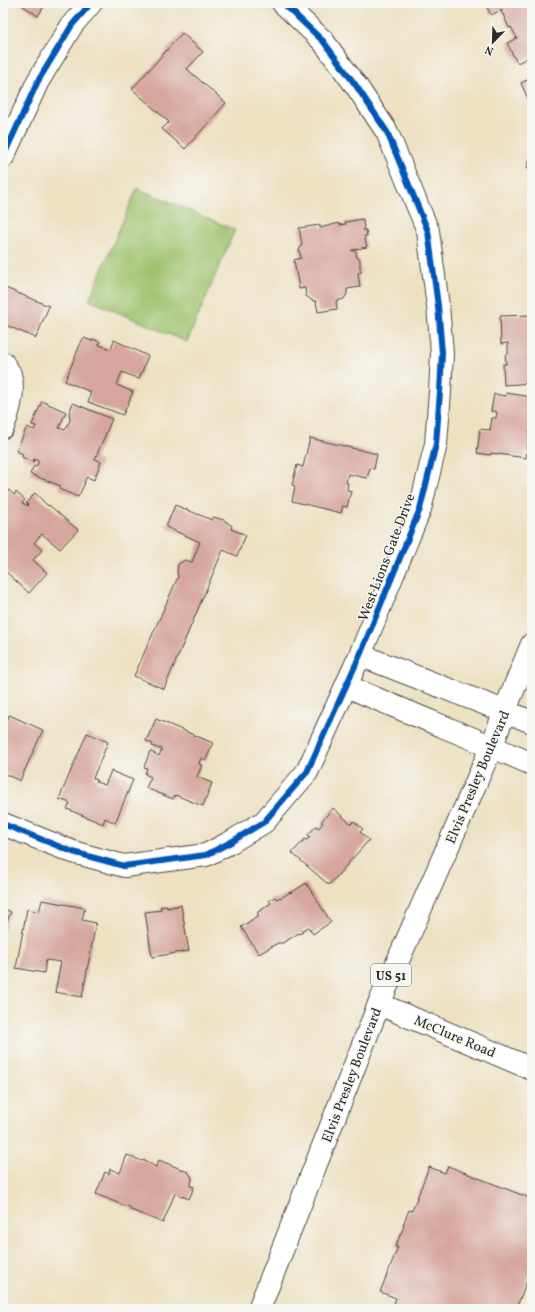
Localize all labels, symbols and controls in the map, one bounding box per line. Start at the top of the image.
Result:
north arrow [473,22,513,62]
text: N [483,41,496,58]
street label: West Lions Gate Drive [354,491,421,624]
street label: Elvis Presley Boulevard [442,708,515,847]
road number: US 51 [371,964,411,986]
street label: Elvis Presley Boulevard [318,1005,387,1146]
street label: McClure Road [411,1012,498,1063]

